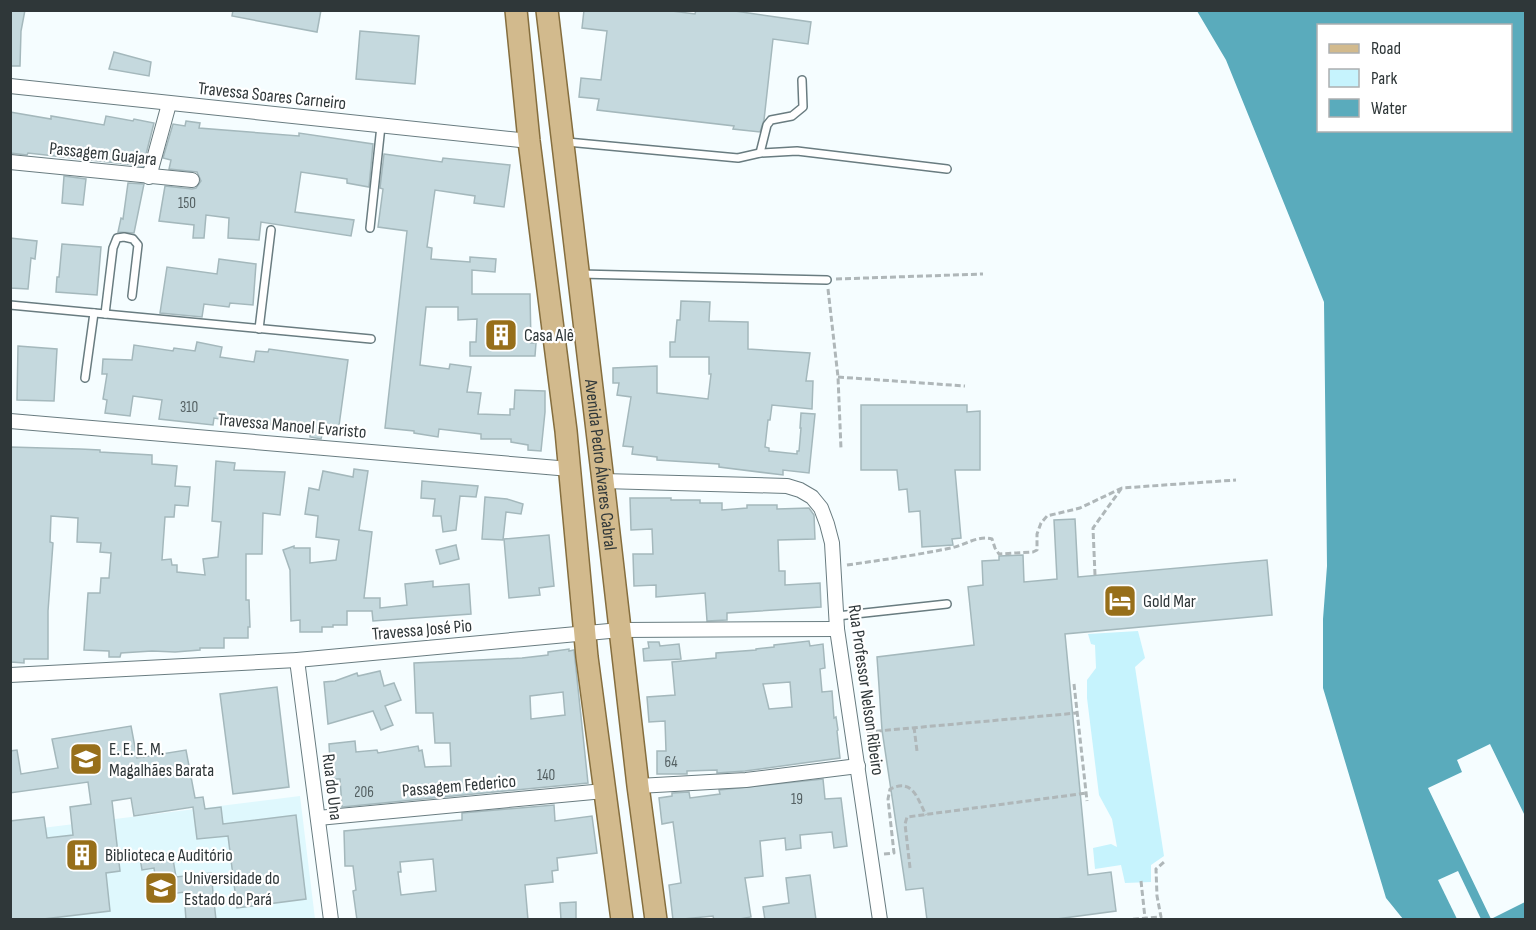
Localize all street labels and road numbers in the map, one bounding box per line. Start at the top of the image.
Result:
street label: Travessa Soares Carneiro [197,78,347,114]
street label: Passagem Guajara [48,138,158,170]
street label: Avenida Pedro Álvares Cabral [580,377,621,551]
street label: Travessa Manoel Evaristo [217,409,367,443]
street label: Rua Professor Nelson Ribeiro [844,603,888,777]
street label: Travessa José Pio [371,615,473,645]
street label: Rua do Una [317,752,347,822]
street label: Passagem Federico [401,771,517,801]

